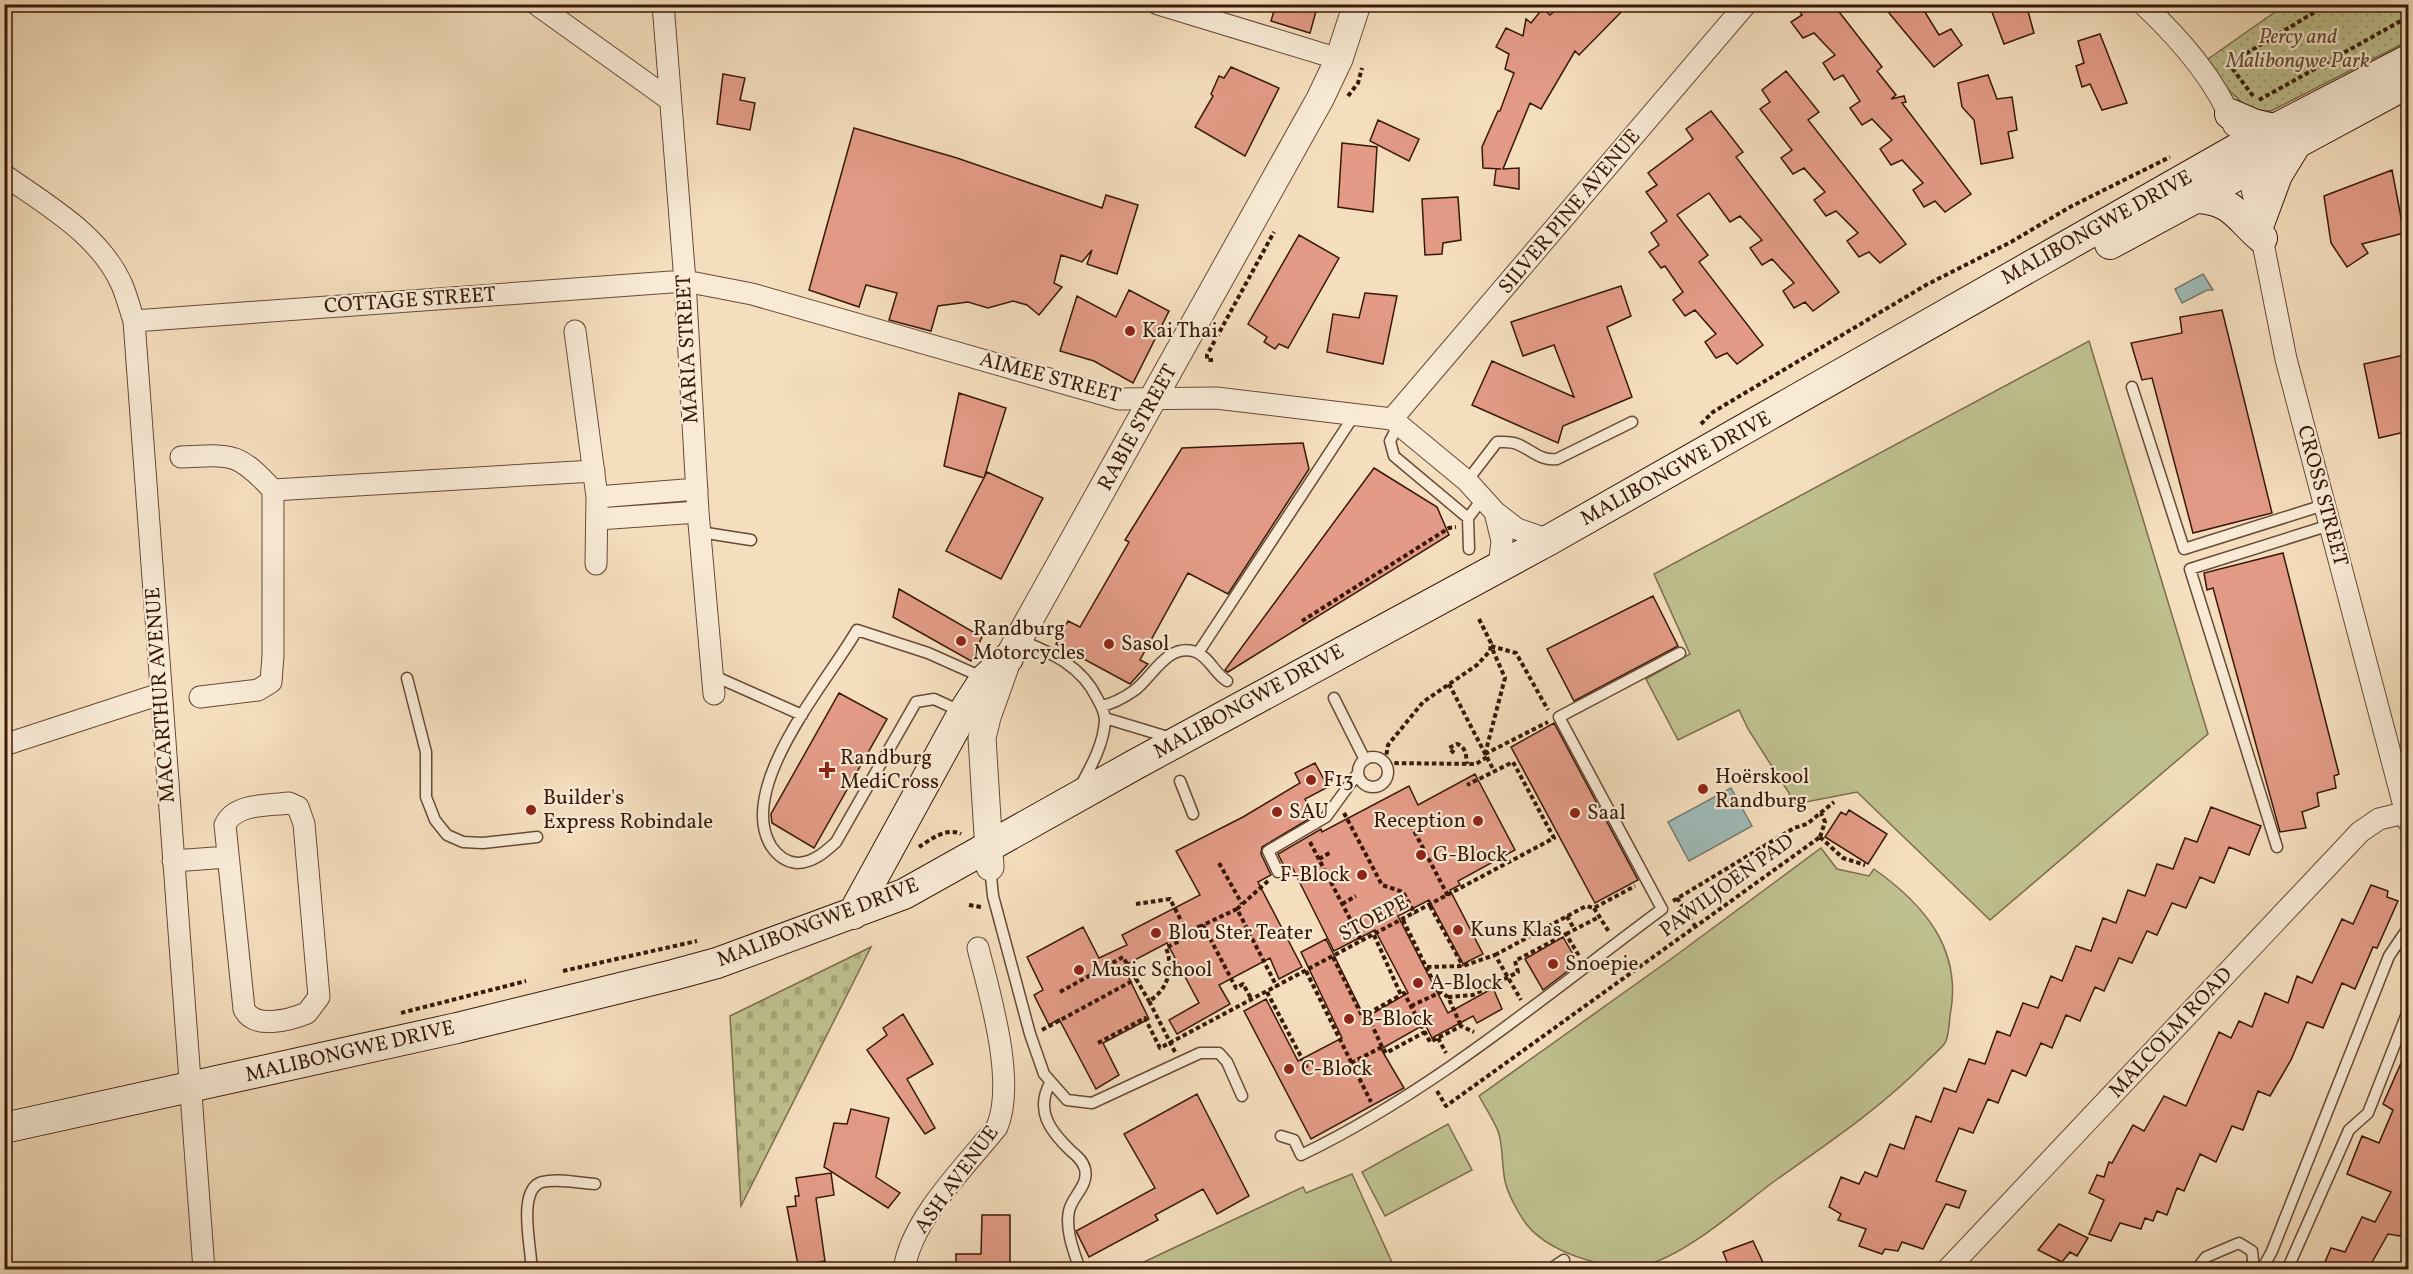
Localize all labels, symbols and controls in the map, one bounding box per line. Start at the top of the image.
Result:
park label: Percy and Malibongwe Park [2225,23,2370,76]
street label: SILVER PINE AVENUE [1492,123,1648,301]
street label: MALIBONGWE DRIVE [1996,163,2198,293]
street label: MARIA STREET [670,274,706,424]
street label: COTTAGE STREET [323,281,497,321]
place label: Kai Thai [1142,317,1218,346]
marker: Kai Thai [1123,324,1137,338]
street label: AIMEE STREET [976,345,1124,411]
street label: RABIE STREET [1091,360,1185,496]
street label: MALIBONGWE DRIVE [1575,404,1777,534]
street label: CROSS STREET [2289,422,2355,570]
street label: MACARTHUR AVENUE [139,586,183,804]
place label: Randburg Motorcycles [973,615,1085,668]
place label: Sasol [1121,630,1169,659]
marker: Randburg Motorcycles [954,634,968,648]
marker: Sasol [1102,637,1116,651]
street label: MALIBONGWE DRIVE [1148,637,1350,767]
place label: Randburg MediCross [840,744,939,797]
marker: Randburg MediCross [818,761,836,779]
place label: Hoërskool Randburg [1715,763,1809,816]
place label: F13 [1323,766,1354,795]
marker: F13 [1304,773,1318,787]
marker: Hoërskool Randburg [1696,782,1710,796]
place label: Builder's Express Robindale [543,784,713,837]
place label: SAU [1289,798,1329,827]
place label: Saal [1587,799,1626,828]
marker: Builder's Express Robindale [524,803,538,817]
marker: SAU [1270,805,1284,819]
marker: Saal [1568,806,1582,820]
place label: Reception [1373,807,1466,836]
marker: Reception [1471,814,1485,828]
street label: PAWILJOEN PAD [1654,827,1800,945]
place label: G-Block [1433,841,1508,870]
marker: G-Block [1414,848,1428,862]
place label: F-Block [1280,861,1351,890]
marker: F-Block [1355,868,1369,882]
street label: MALIBONGWE DRIVE [713,871,923,975]
street label: STOEPE [1334,888,1414,950]
place label: Kuns Klas [1470,916,1562,945]
place label: Blou Ster Teater [1168,919,1313,948]
marker: Kuns Klas [1451,923,1465,937]
marker: Blou Ster Teater [1149,926,1163,940]
place label: Snoepie [1565,950,1639,979]
place label: Music School [1091,956,1212,985]
marker: Snoepie [1546,957,1560,971]
street label: MALCOLM ROAD [2103,961,2239,1105]
marker: Music School [1072,963,1086,977]
place label: A-Block [1430,969,1503,998]
marker: A-Block [1411,976,1425,990]
place label: B-Block [1361,1005,1434,1034]
marker: B-Block [1342,1012,1356,1026]
street label: MALIBONGWE DRIVE [242,1014,458,1090]
place label: C-Block [1301,1055,1373,1084]
marker: C-Block [1282,1062,1296,1076]
street label: ASH AVENUE [908,1120,1006,1240]

